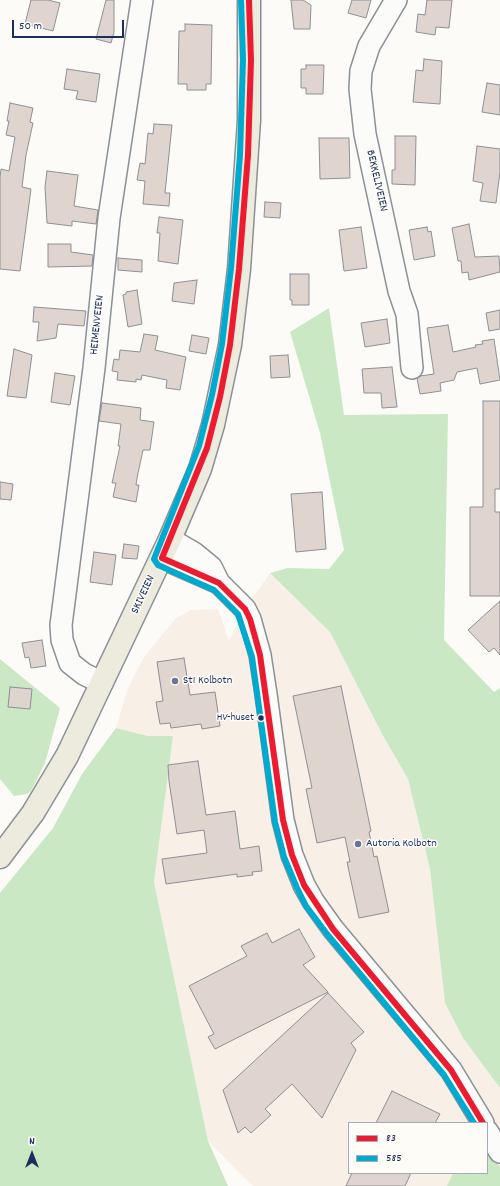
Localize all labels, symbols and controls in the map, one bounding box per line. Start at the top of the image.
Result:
scale bar [14,12,126,38]
text: 50 m [19,18,42,35]
street label: BEKKELIVEIEN [362,149,390,213]
street label: HEIMENVEIEN [88,294,108,356]
street label: SKIVEIEN [129,573,159,617]
place label: St1 Kolbotn [183,674,232,688]
marker: St1 Kolbotn [170,676,180,686]
place label: HV-huset [217,711,254,725]
marker: HV-huset [256,713,266,723]
place label: Autoria Kolbotn [366,837,437,851]
marker: Autoria Kolbotn [353,839,363,849]
legend [348,1122,488,1174]
text: 83 [386,1130,396,1147]
north arrow [12,1134,52,1174]
text: N [29,1134,35,1150]
text: 585 [386,1150,402,1167]

